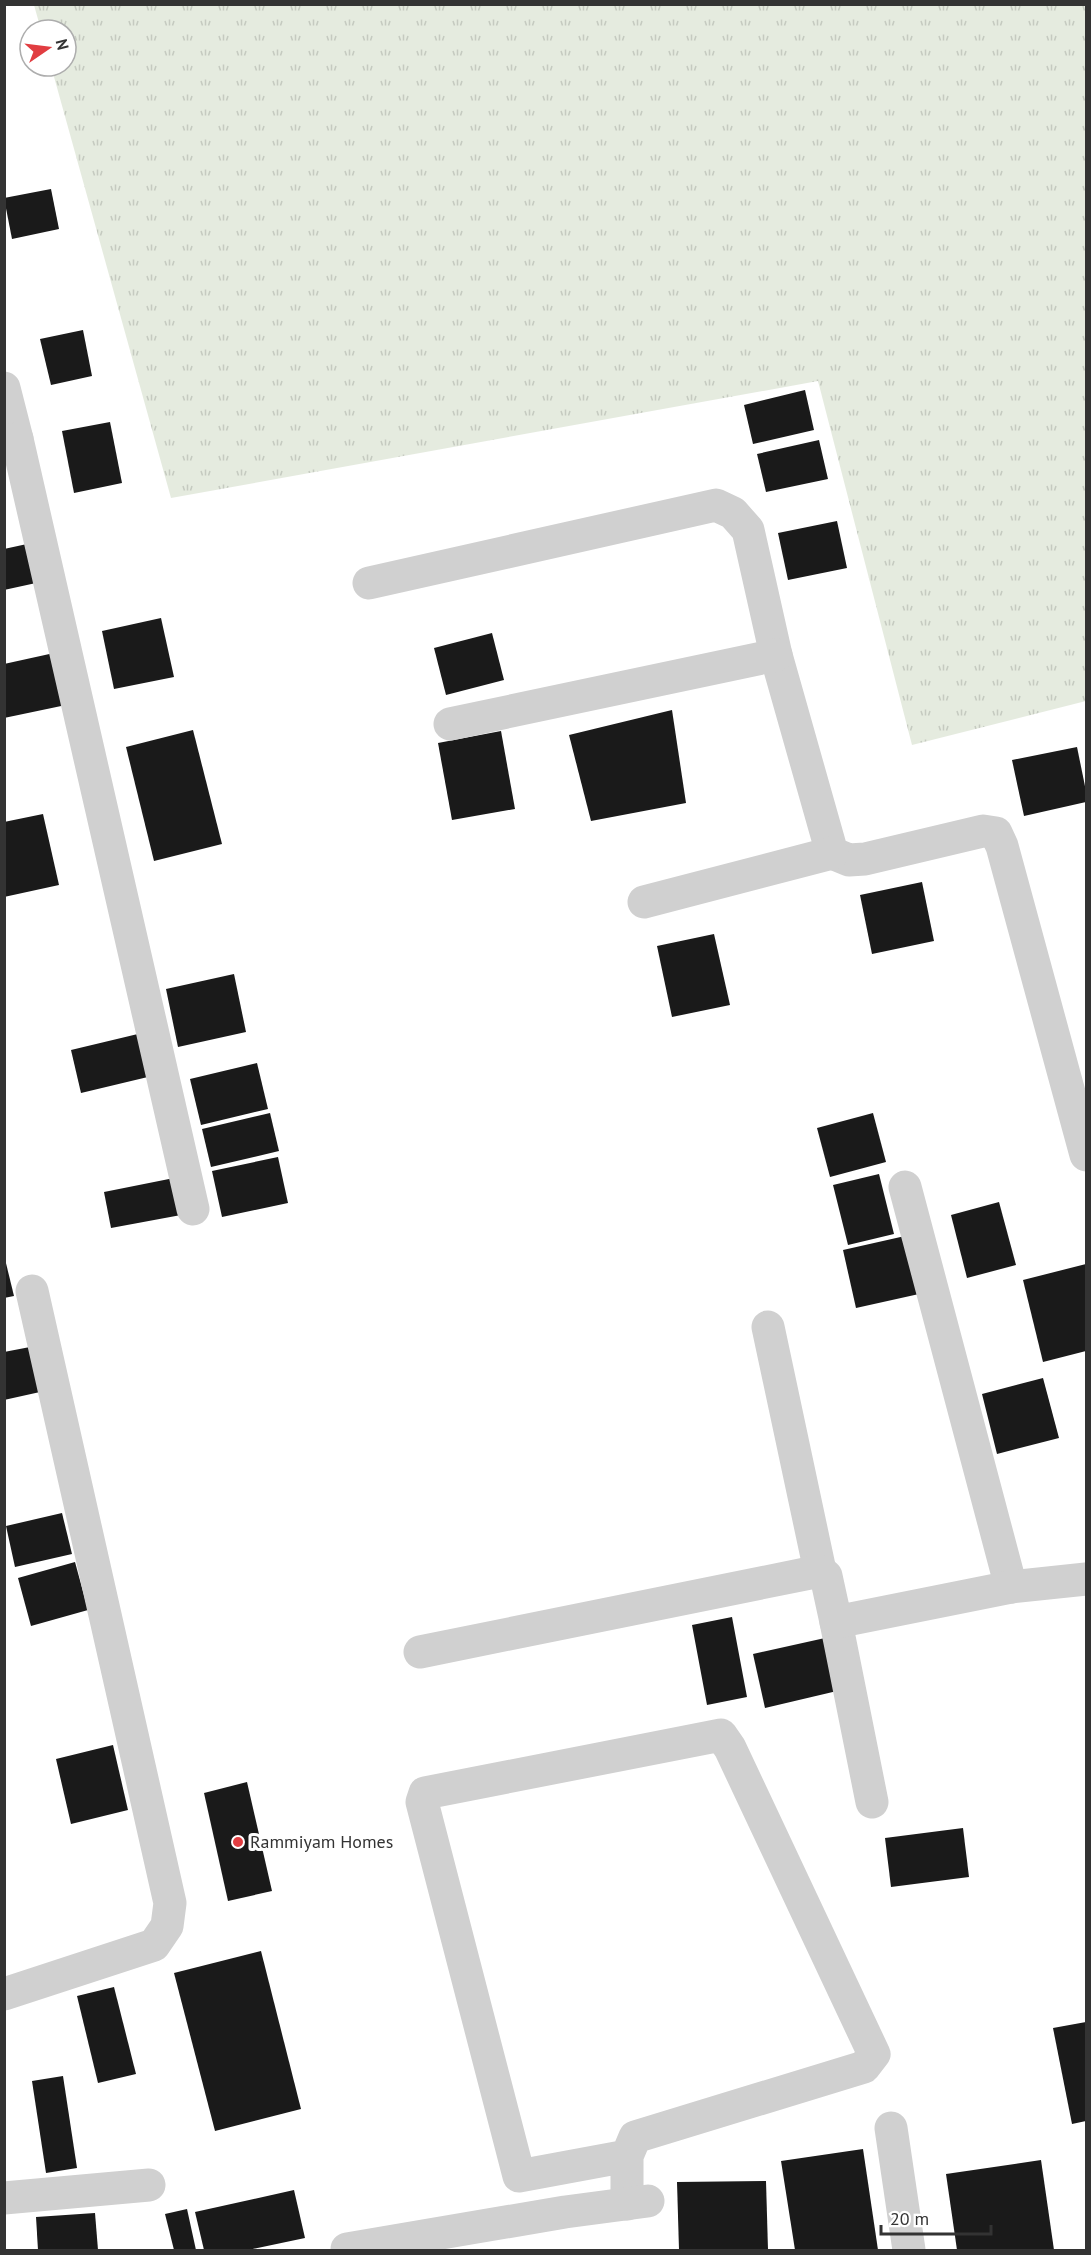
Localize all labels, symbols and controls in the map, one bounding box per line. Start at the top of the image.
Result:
north arrow [18,18,78,78]
text: N [52,37,74,52]
place label: Rammiyam Homes [250,1830,393,1853]
marker: Rammiyam Homes [231,1835,245,1849]
scale bar [881,2198,990,2236]
text: 20 m [890,2207,929,2230]

